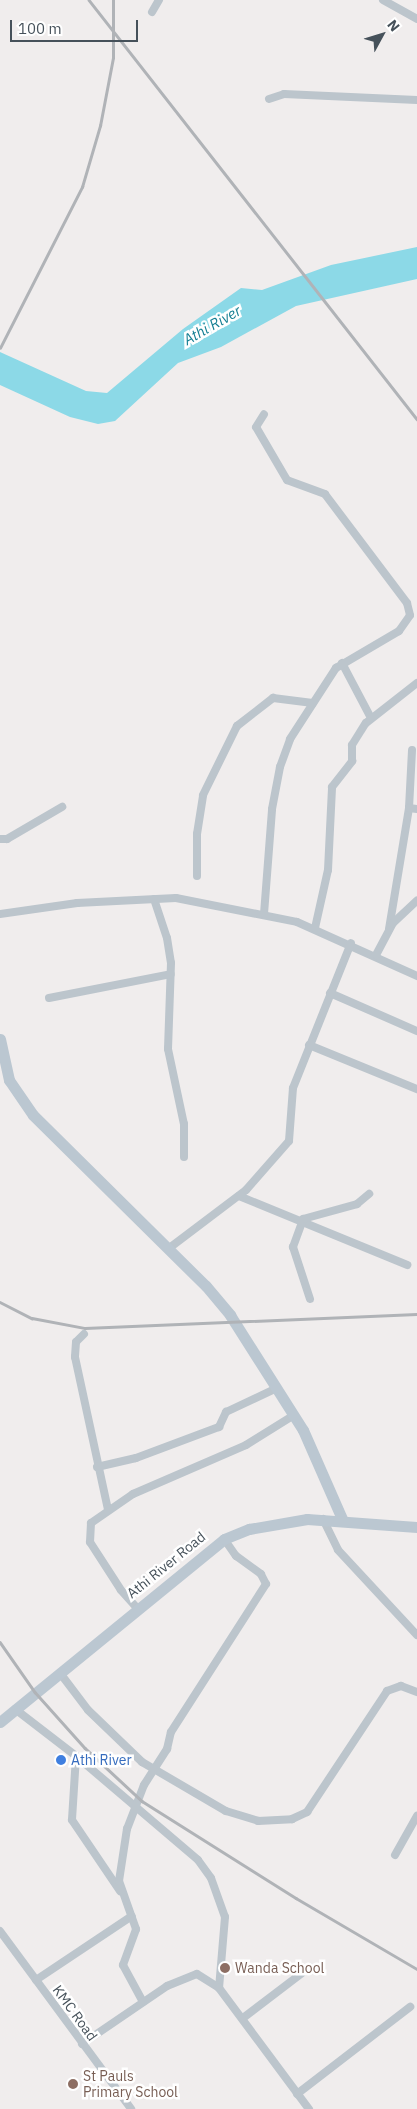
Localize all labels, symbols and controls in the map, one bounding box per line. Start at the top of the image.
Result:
scale bar [12,10,140,42]
north arrow [357,10,407,60]
text: N [383,16,404,35]
text: 100 m [18,19,62,38]
water label: Athi River [180,301,244,349]
street label: Athi River Road [123,1528,209,1602]
place label: Athi River [71,1752,132,1768]
marker: Athi River [55,1754,67,1766]
place label: Wanda School [235,1960,324,1976]
marker: Wanda School [219,1962,231,1974]
street label: KMC Road [49,1982,101,2044]
place label: St Pauls Primary School [83,2068,178,2100]
marker: St Pauls Primary School [67,2078,79,2090]

